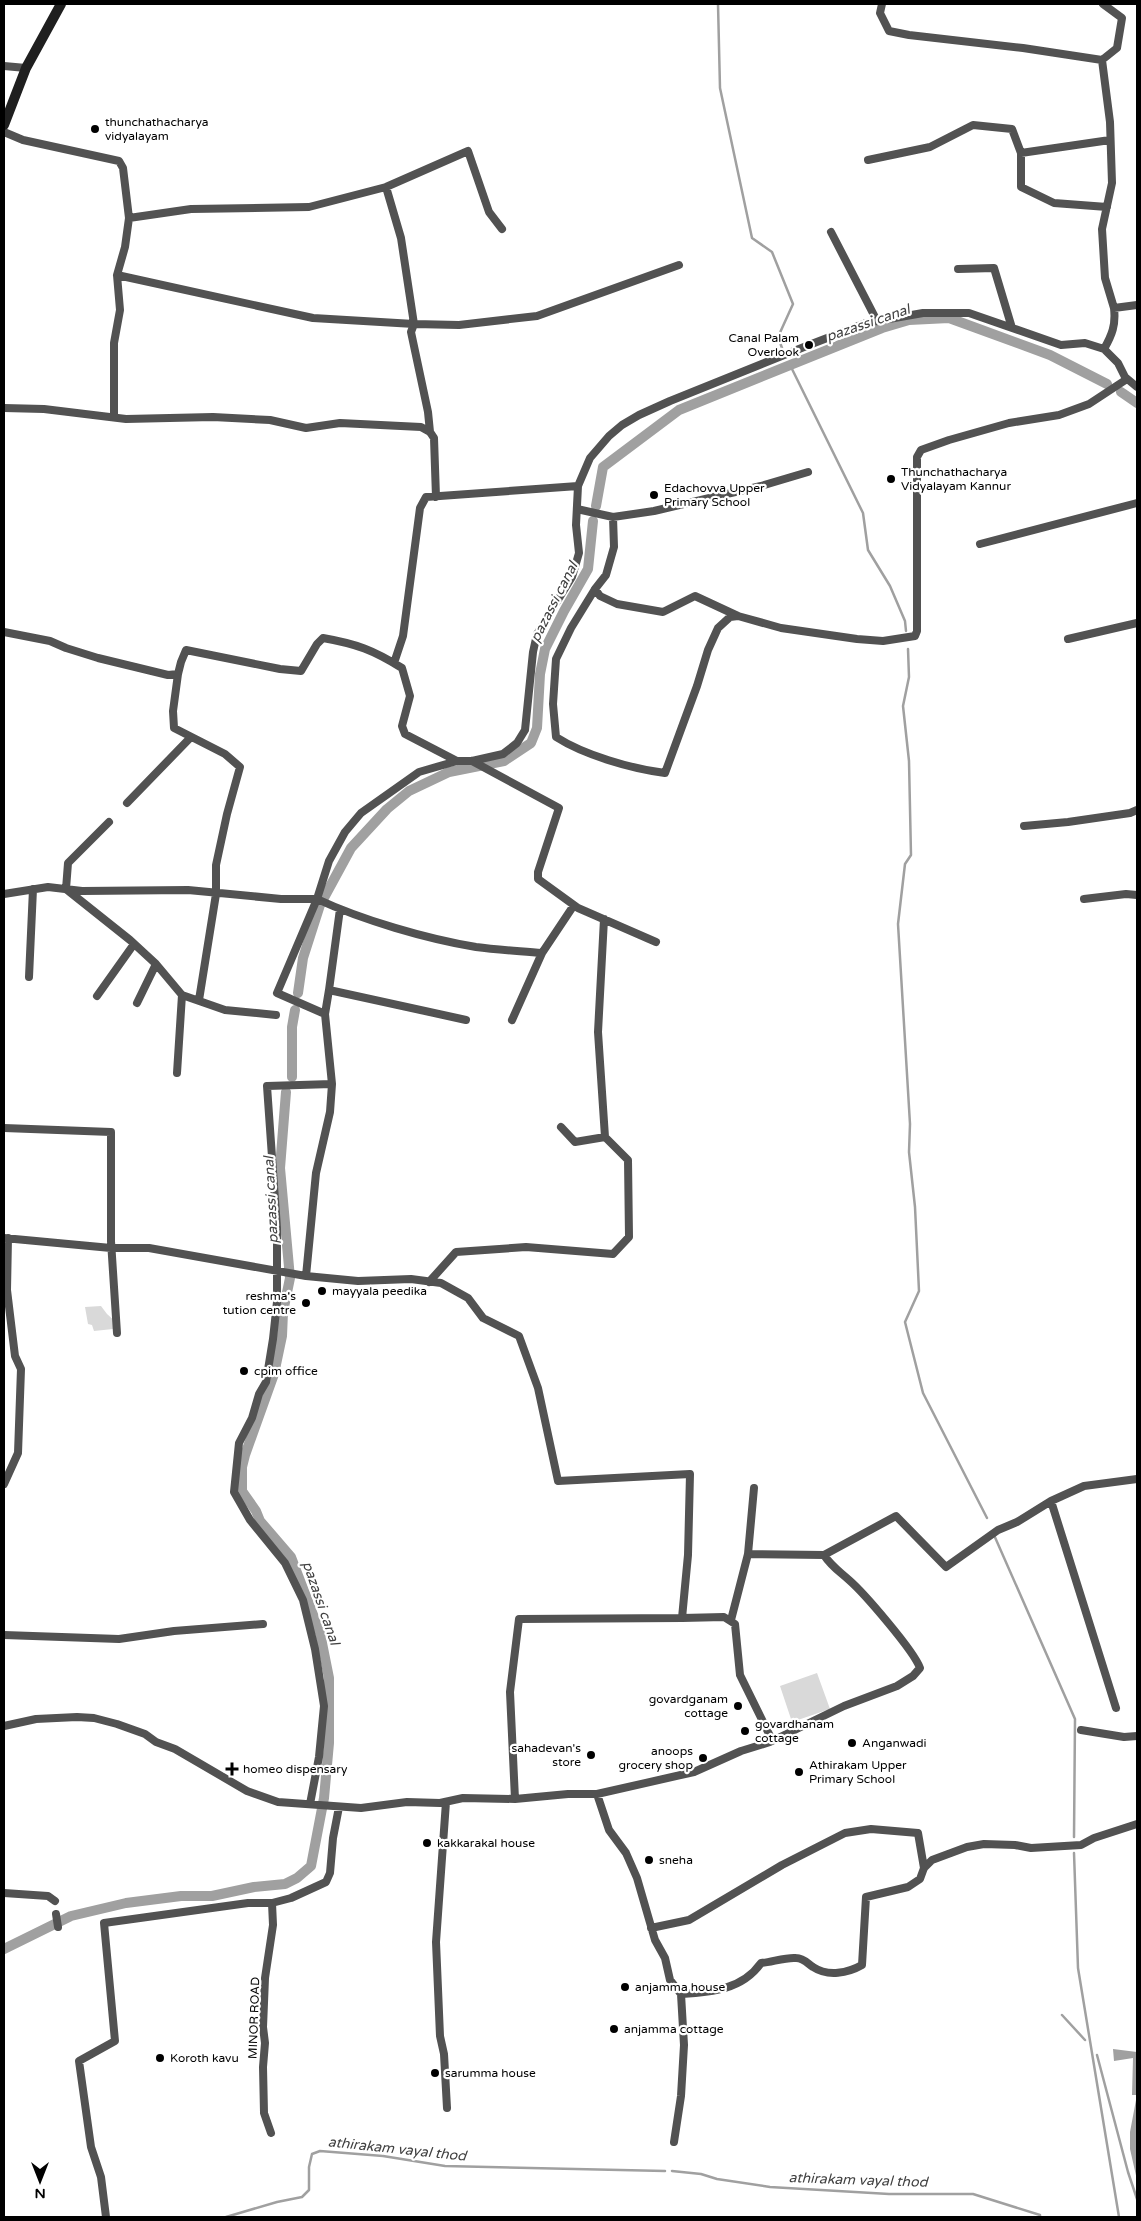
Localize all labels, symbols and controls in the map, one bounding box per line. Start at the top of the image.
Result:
place label: thunchathacharya vidyalayam [105,115,209,143]
marker: thunchathacharya vidyalayam [89,123,101,135]
water label: pazassi canal [824,300,913,345]
place label: Canal Palam Overlook [729,331,799,359]
marker: Canal Palam Overlook [803,339,815,351]
place label: Thunchathacharya Vidyalayam Kannur [901,465,1011,493]
marker: Thunchathacharya Vidyalayam Kannur [885,473,897,485]
place label: Edachovva Upper Primary School [664,481,765,509]
marker: Edachovva Upper Primary School [648,489,660,501]
water label: pazassi canal [527,558,582,645]
water label: pazassi canal [260,1154,282,1244]
place label: mayyala peedika [332,1284,427,1298]
marker: mayyala peedika [316,1285,328,1297]
place label: reshma's tution centre [223,1289,296,1317]
marker: reshma's tution centre [300,1297,312,1309]
place label: cpim office [254,1364,318,1378]
marker: cpim office [238,1365,250,1377]
water label: pazassi canal [299,1559,344,1648]
place label: govardganam cottage [649,1692,728,1720]
marker: govardganam cottage [732,1700,744,1712]
place label: govardhanam cottage [755,1717,834,1745]
marker: govardhanam cottage [739,1725,751,1737]
place label: Anganwadi [862,1736,926,1750]
marker: Anganwadi [846,1737,858,1749]
place label: sahadevan's store [511,1741,581,1769]
place label: anoops grocery shop [618,1744,693,1772]
marker: sahadevan's store [585,1749,597,1761]
marker: anoops grocery shop [697,1752,709,1764]
place label: Athirakam Upper Primary School [809,1758,907,1786]
marker: homeo dispensary [225,1762,239,1776]
place label: homeo dispensary [243,1762,348,1776]
marker: Athirakam Upper Primary School [793,1766,805,1778]
place label: kakkarakal house [437,1836,535,1850]
marker: kakkarakal house [421,1837,433,1849]
place label: sneha [659,1853,693,1867]
marker: sneha [643,1854,655,1866]
street label: MINOR ROAD [246,1977,262,2059]
place label: anjamma house [635,1980,725,1994]
marker: anjamma house [619,1981,631,1993]
place label: anjamma cottage [624,2022,724,2036]
marker: anjamma cottage [608,2023,620,2035]
place label: Koroth kavu [170,2051,239,2065]
marker: Koroth kavu [154,2052,166,2064]
place label: sarumma house [445,2066,536,2080]
marker: sarumma house [429,2067,441,2079]
water label: athirakam vayal thod [327,2133,469,2165]
north arrow [15,2156,65,2206]
water label: athirakam vayal thod [788,2169,930,2191]
text: N [34,2185,46,2202]

